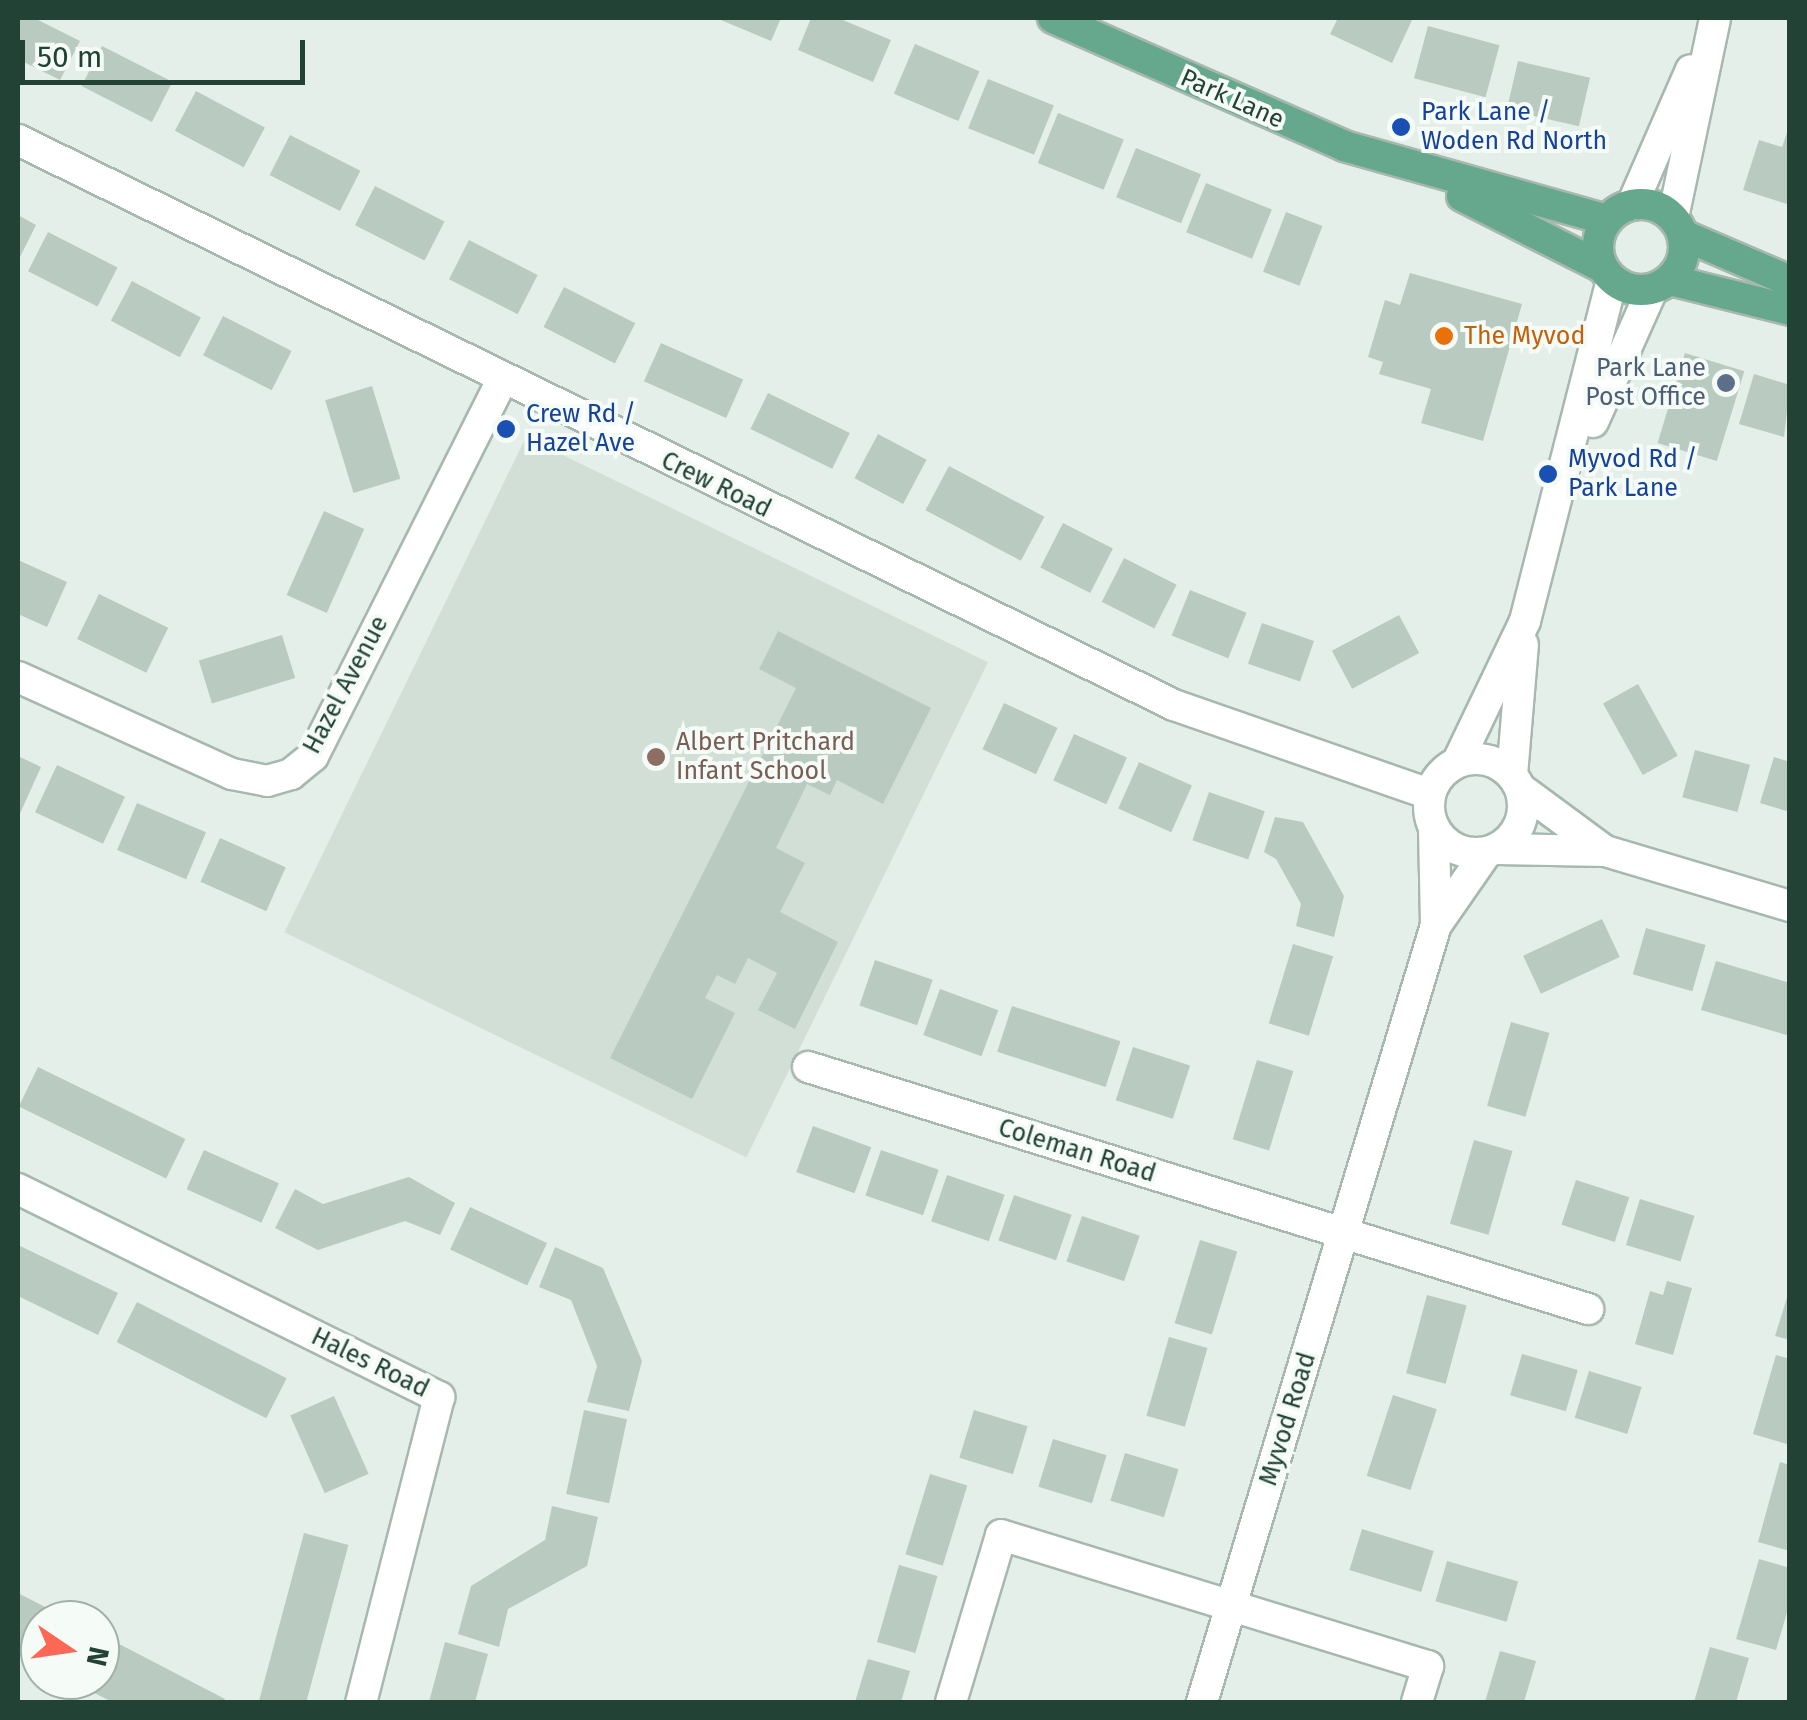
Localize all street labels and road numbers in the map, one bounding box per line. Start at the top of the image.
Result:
street label: Park Lane [1176,63,1288,135]
street label: Crew Road [656,446,776,524]
street label: Hazel Avenue [297,611,395,759]
street label: Coleman Road [995,1113,1159,1189]
street label: Hales Road [306,1322,434,1404]
street label: Myvod Road [1254,1349,1322,1489]

